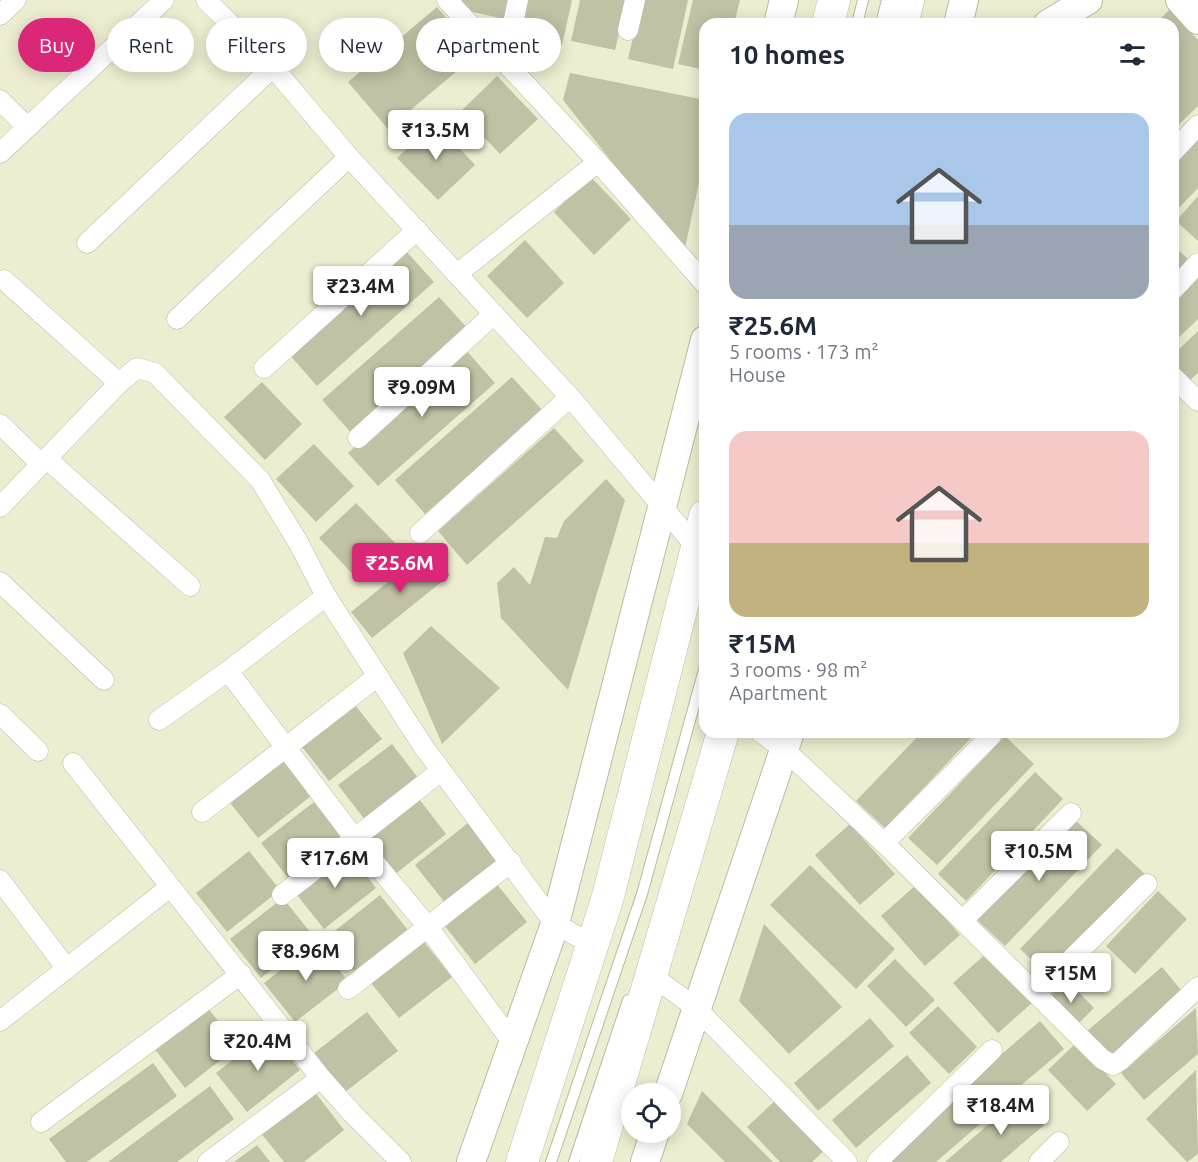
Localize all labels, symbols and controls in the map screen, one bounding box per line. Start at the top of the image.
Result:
chip: Buy [18,18,95,72]
chip: Rent [107,18,194,72]
chip: Filters [206,18,307,72]
chip: New [319,18,404,72]
chip: Apartment [416,18,561,72]
icon: filters [1116,38,1149,71]
text: 10 homes [729,40,845,69]
pin: ₹13.5M [387,110,485,161]
text: ₹13.5M [402,118,470,141]
icon: home [885,152,993,260]
pin: ₹23.4M [312,266,410,317]
text: ₹23.4M [327,274,395,297]
text: ₹25.6M [729,311,817,340]
text: 5 rooms · 173 m² [729,340,879,363]
text: House [729,363,786,386]
pin: ₹9.09M [373,367,471,418]
text: ₹9.09M [388,375,456,398]
icon: home [885,470,993,578]
pin: ₹25.6M [351,543,449,594]
text: ₹25.6M [366,551,434,574]
text: ₹15M [729,629,796,658]
text: 3 rooms · 98 m² [729,658,867,681]
text: Apartment [729,681,827,704]
pin: ₹10.5M [990,831,1088,882]
pin: ₹17.6M [286,838,384,889]
text: ₹10.5M [1005,839,1073,862]
text: ₹17.6M [301,846,369,869]
pin: ₹8.96M [257,931,355,982]
text: ₹8.96M [272,939,340,962]
pin: ₹15M [1035,953,1107,1004]
text: ₹15M [1045,961,1097,984]
pin: ₹20.4M [209,1021,307,1072]
text: ₹20.4M [224,1029,292,1052]
map controls [621,1083,681,1143]
button: locate [621,1083,681,1143]
pin: ₹18.4M [952,1085,1050,1136]
text: ₹18.4M [967,1093,1035,1116]

